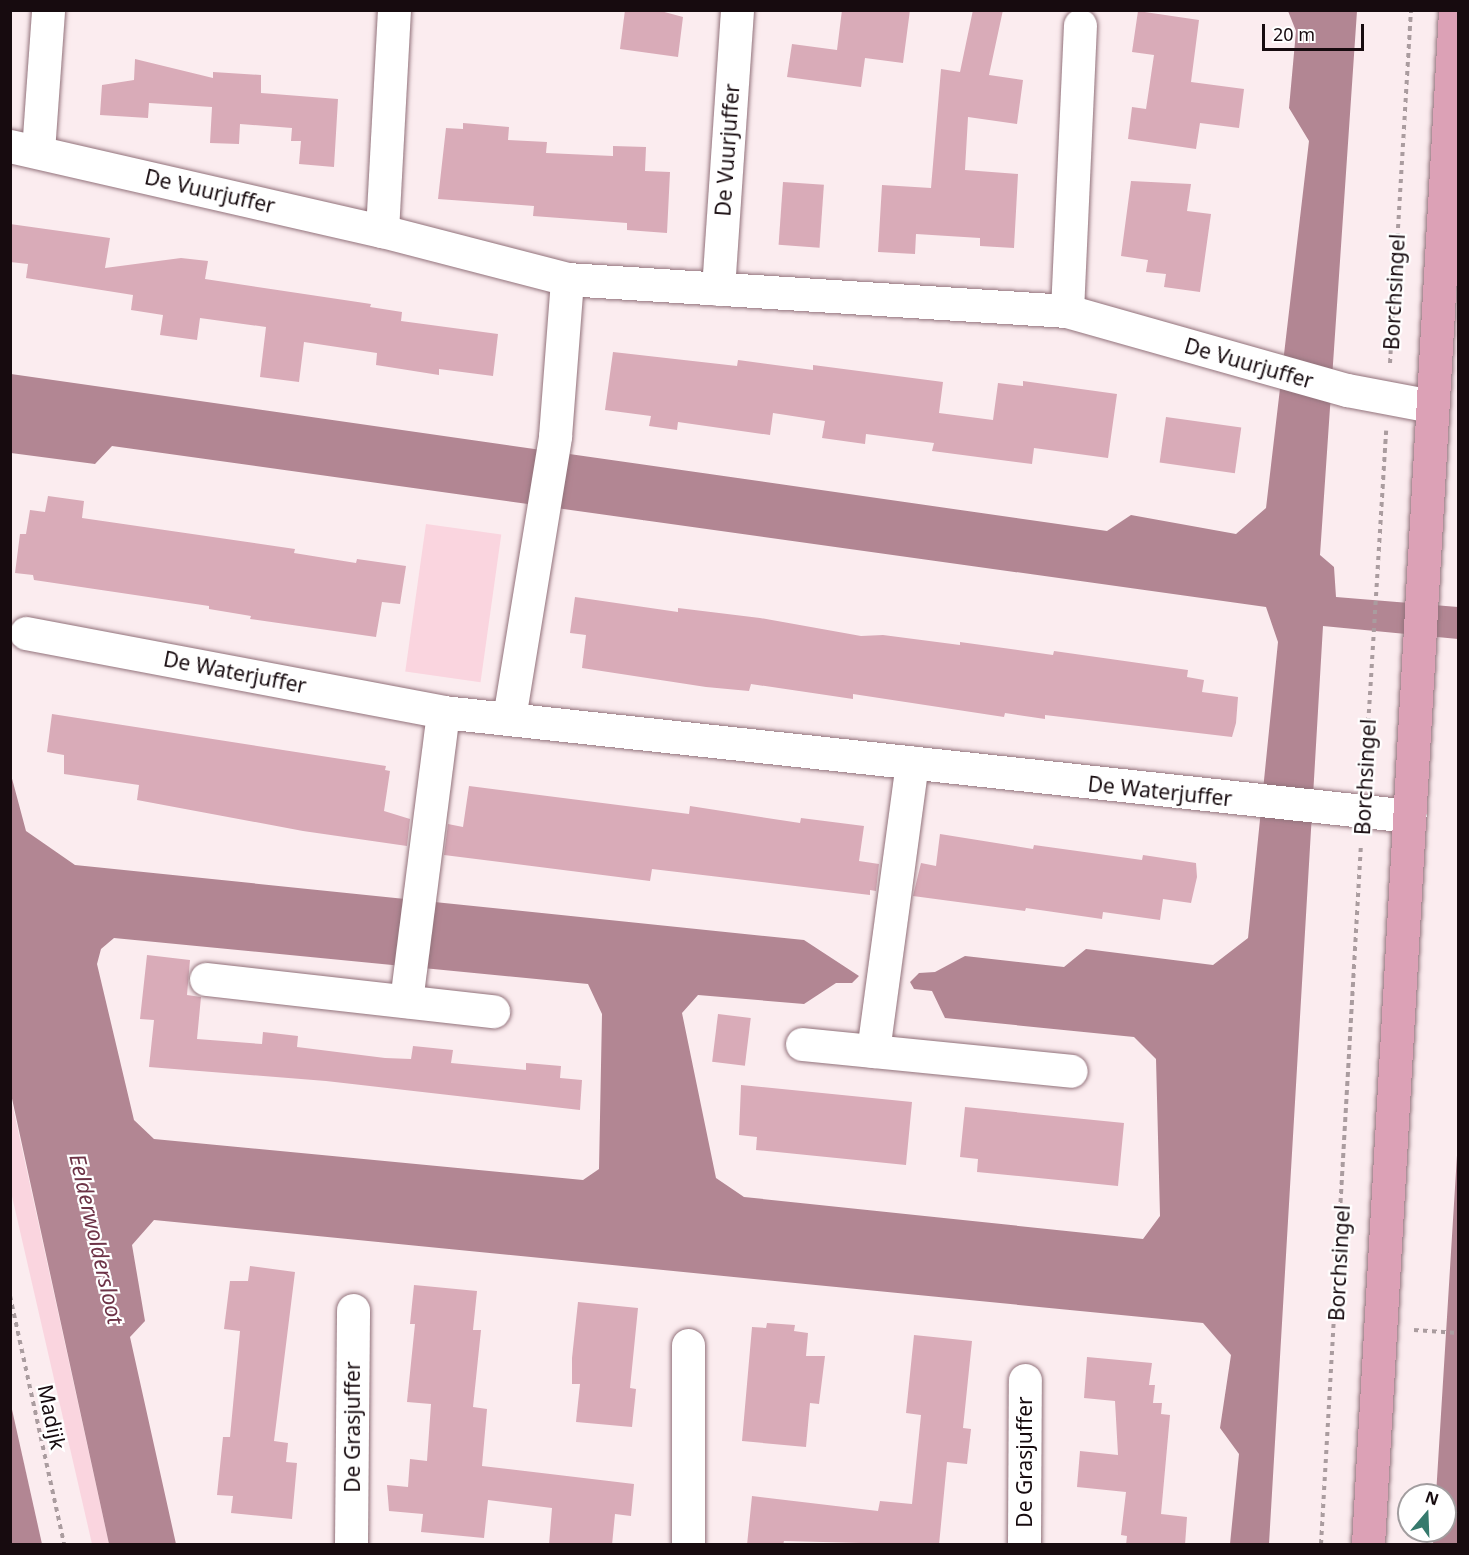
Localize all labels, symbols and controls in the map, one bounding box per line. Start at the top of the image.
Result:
scale bar [1265,12,1367,50]
text: 20 m [1273,22,1315,46]
street label: De Vuurjuffer [710,83,744,217]
street label: De Vuurjuffer [142,164,278,218]
street label: Borchsingel [1378,233,1410,351]
street label: De Vuurjuffer [1182,333,1316,393]
street label: De Waterjuffer [161,646,309,698]
street label: Borchsingel [1349,718,1381,836]
street label: De Waterjuffer [1087,771,1233,811]
water label: Eelderwoldersloot [65,1151,129,1327]
street label: Borchsingel [1323,1204,1355,1322]
street label: De Grasjuffer [339,1361,365,1493]
street label: Madijk [33,1382,71,1452]
street label: De Grasjuffer [1011,1396,1037,1528]
north arrow [1397,1483,1457,1543]
text: N [1422,1485,1442,1510]

